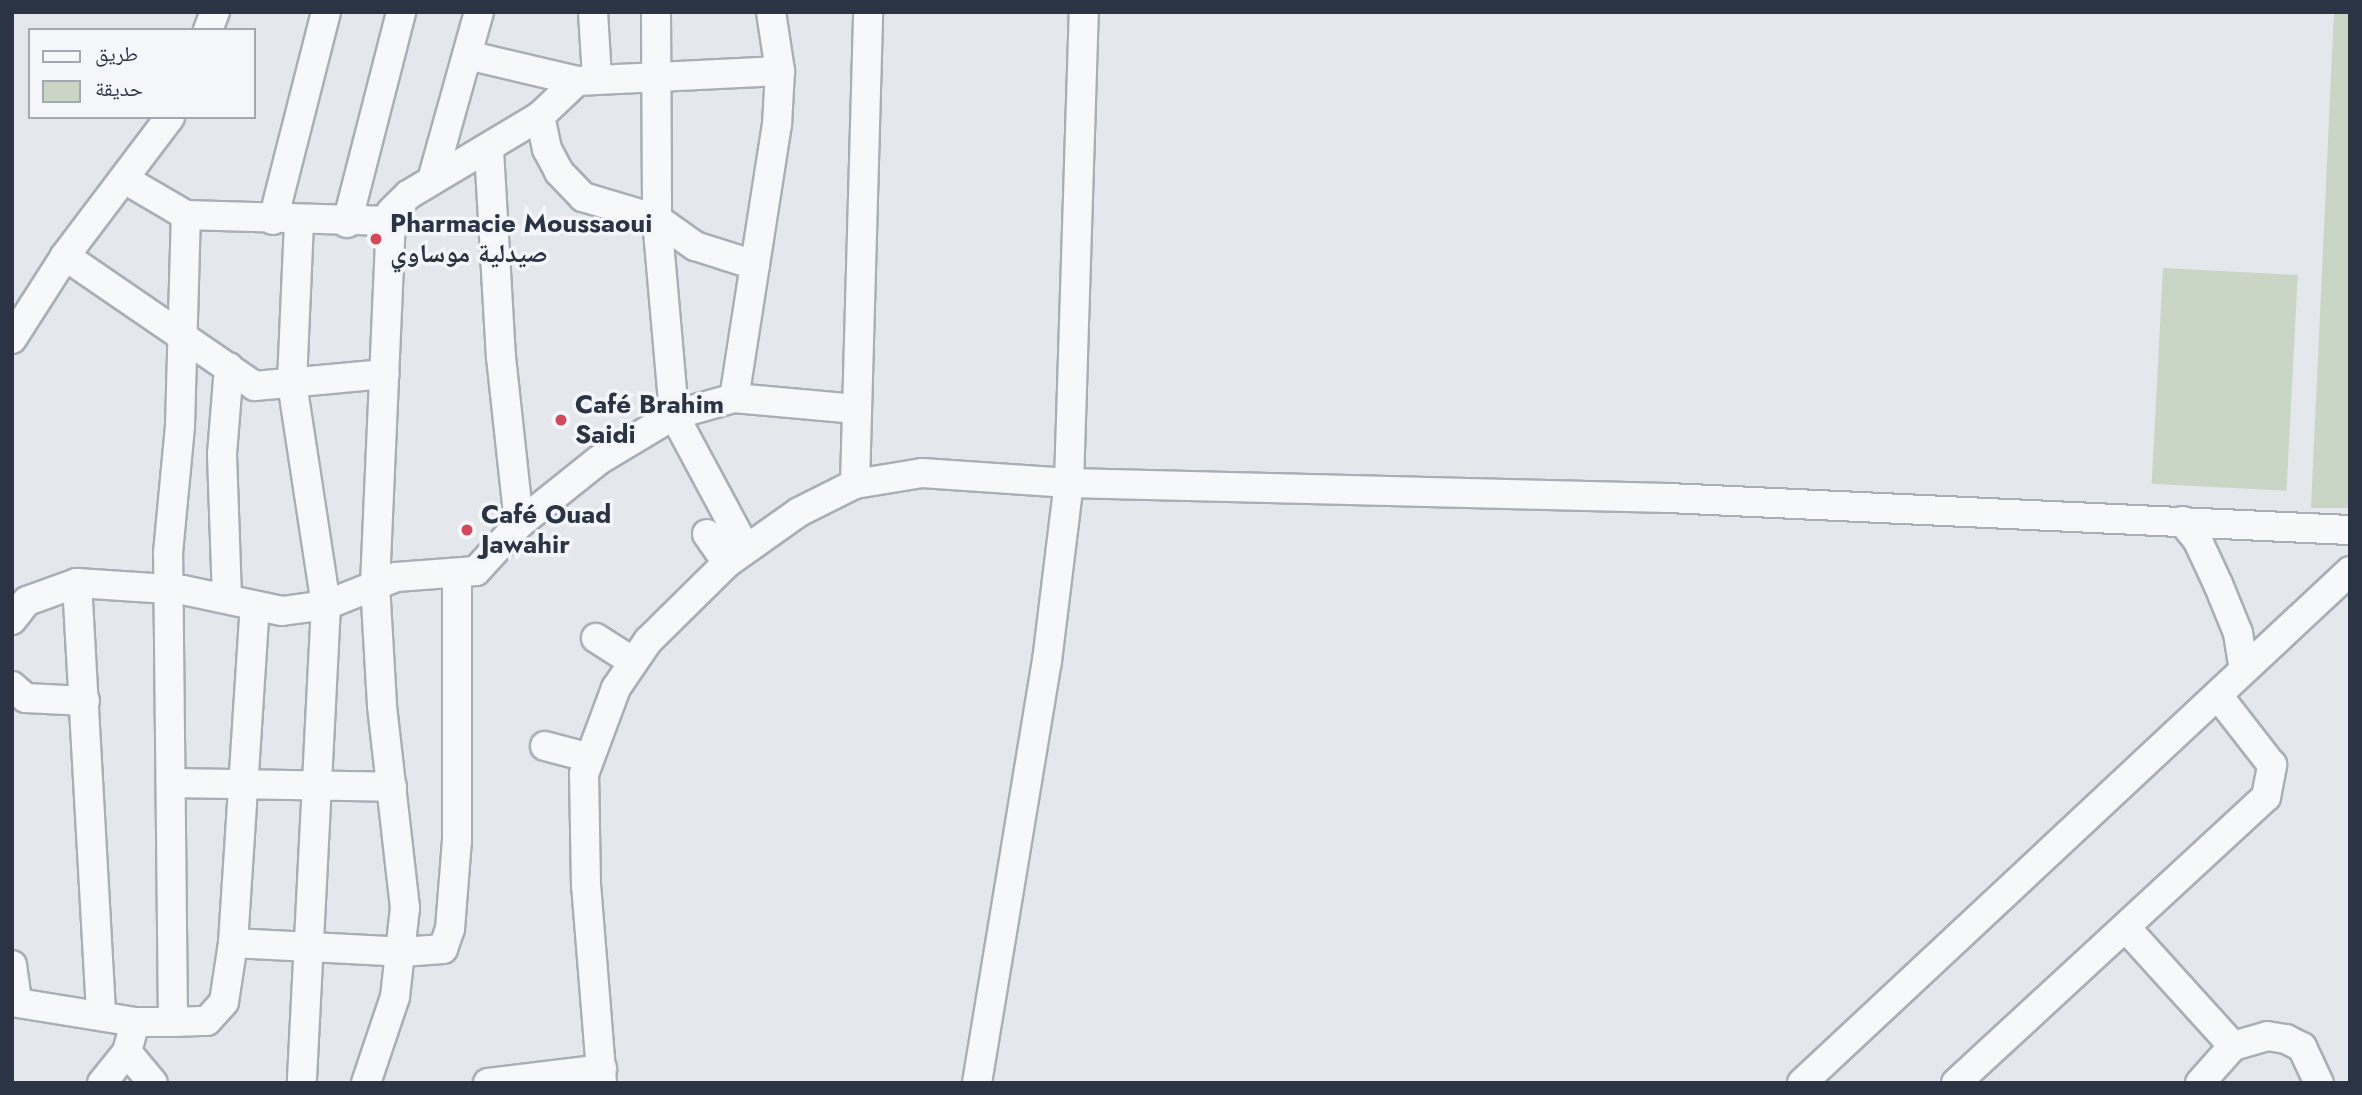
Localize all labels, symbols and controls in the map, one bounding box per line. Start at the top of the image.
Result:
legend [28,28,256,119]
text: طريق [95,39,138,69]
text: حديقة [95,74,143,104]
place label: Pharmacie Moussaoui صيدلية موساوي [390,208,652,270]
marker: Pharmacie Moussaoui صيدلية موساوي [368,231,384,247]
place label: Café Brahim Saidi [575,389,724,450]
marker: Café Brahim Saidi [553,412,569,428]
place label: Café Ouad Jawahir [481,499,611,560]
marker: Café Ouad Jawahir [459,522,475,538]

